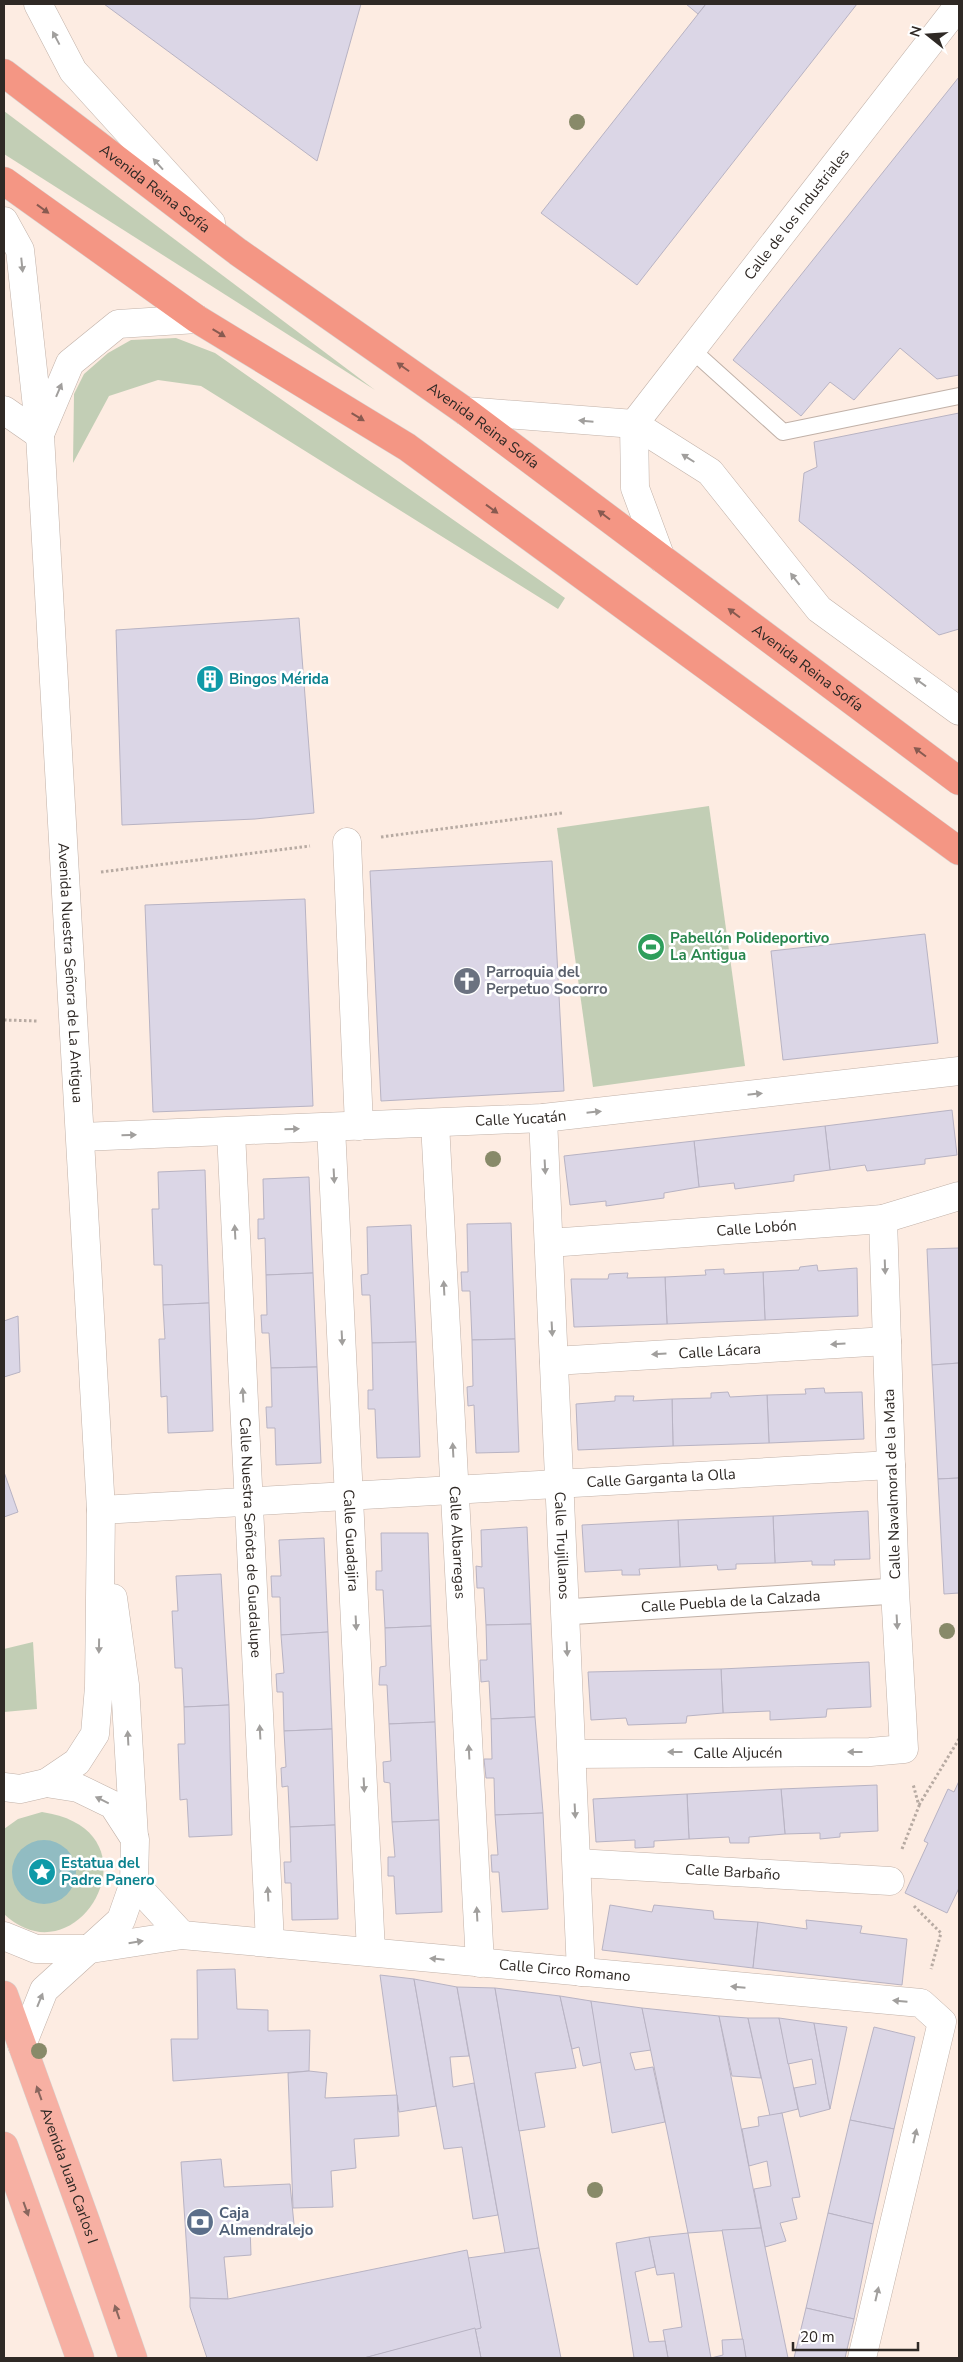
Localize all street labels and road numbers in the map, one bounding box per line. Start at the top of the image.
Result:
street label: Avenida Reina Sofía [95,140,214,237]
street label: Calle de los Industriales [739,145,854,284]
street label: Avenida Reina Sofía [423,378,543,473]
street label: Avenida Reina Sofía [748,619,868,716]
street label: Avenida Nuestra Señora de La Antigua [53,842,88,1104]
street label: Calle Yucatán [475,1105,567,1131]
street label: Calle Lobón [716,1215,797,1241]
street label: Calle Lácara [678,1339,762,1364]
street label: Calle Navalmoral de la Mata [879,1388,905,1580]
street label: Calle Nuestra Señota de Guadalupe [235,1417,266,1658]
street label: Calle Garganta la Olla [586,1464,736,1492]
street label: Calle Albarregas [444,1485,470,1599]
street label: Calle Guadajira [339,1489,364,1592]
street label: Calle Trujillanos [550,1491,574,1600]
street label: Calle Puebla de la Calzada [640,1586,821,1617]
street label: Calle Aljucén [693,1743,783,1763]
street label: Calle Barbaño [684,1859,781,1885]
street label: Calle Circo Romano [498,1954,632,1986]
street label: Avenida Juan Carlos I [35,2105,103,2246]

